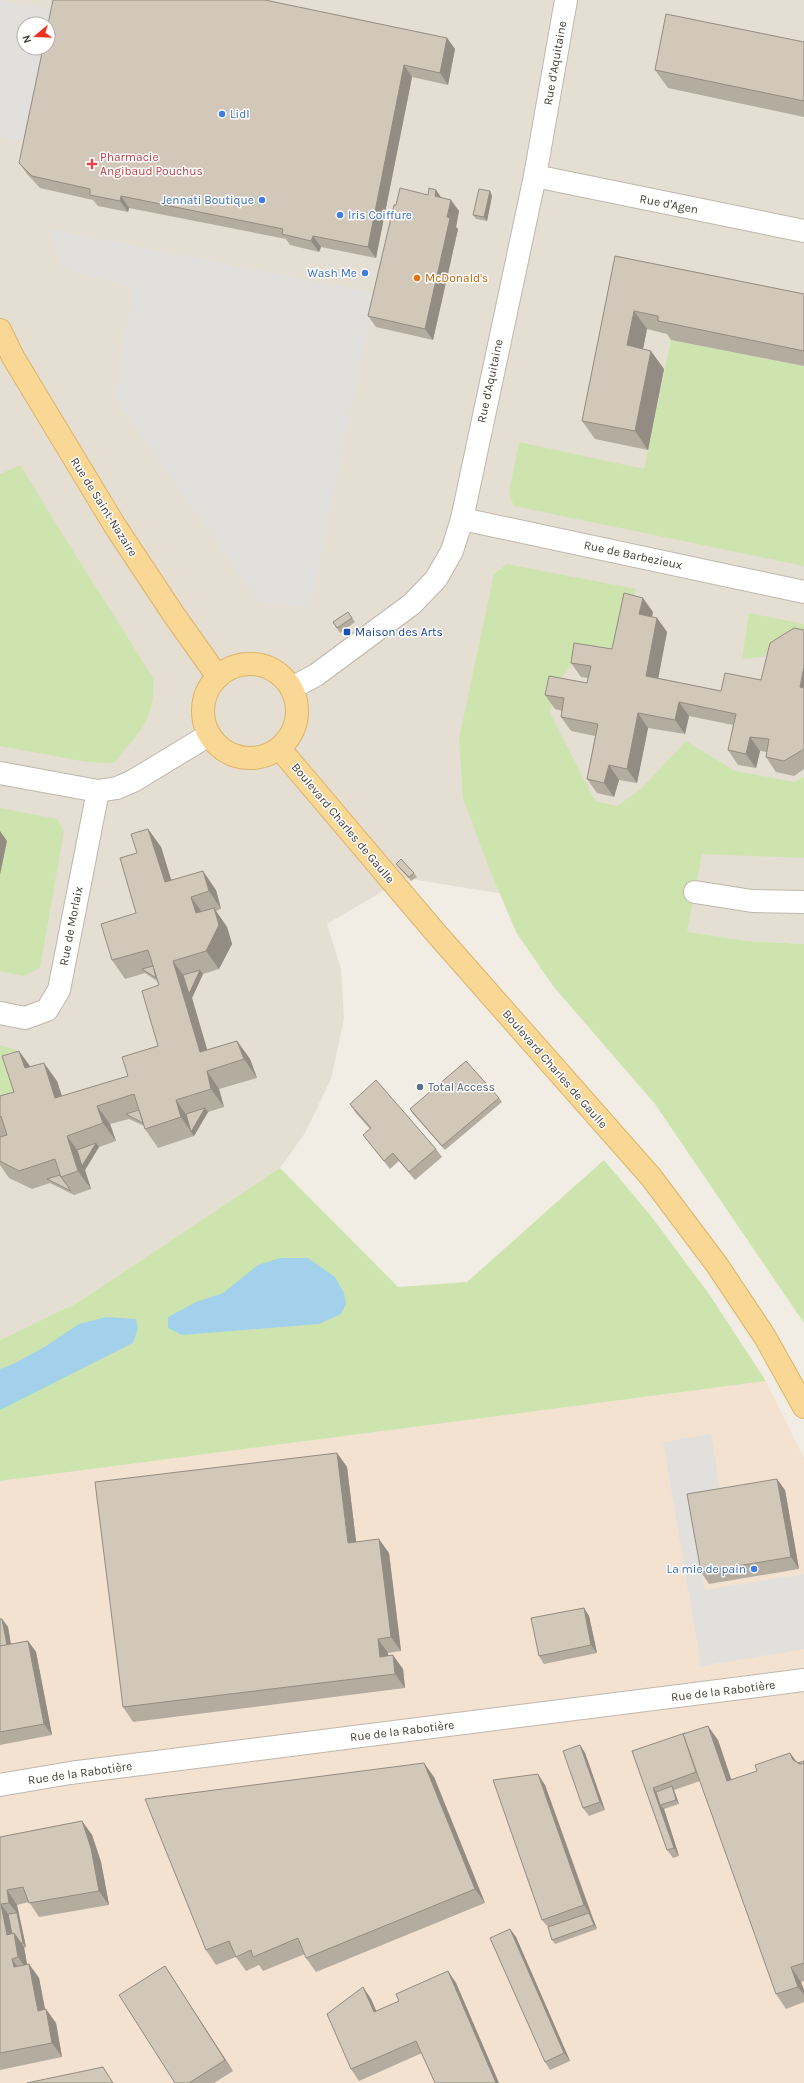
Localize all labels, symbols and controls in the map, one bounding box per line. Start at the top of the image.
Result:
north arrow [16,16,56,56]
street label: Rue d'Aquitaine [541,20,569,106]
text: N [20,33,34,45]
place label: Lidl [230,107,250,121]
marker: Lidl [217,109,227,119]
place label: Pharmacie Angibaud Pouchus [100,150,203,178]
marker: Pharmacie Angibaud Pouchus [87,159,97,169]
street label: Rue d'Agen [638,191,700,217]
place label: Jennati Boutique [161,193,254,207]
marker: Jennati Boutique [257,195,267,205]
place label: Iris Coiffure [348,208,412,222]
marker: Iris Coiffure [335,210,345,220]
place label: Wash Me [307,266,357,280]
marker: Wash Me [360,268,370,278]
place label: McDonald's [425,271,488,285]
marker: McDonald's [412,273,422,283]
street label: Rue d'Aquitaine [474,338,506,424]
street label: Rue de Saint-Nazaire [68,455,140,559]
street label: Rue de Barbezieux [583,538,683,572]
place label: Maison des Arts [355,625,443,639]
marker: Maison des Arts [342,627,352,637]
street label: Boulevard Charles de Gaulle [289,760,397,886]
street label: Rue de Morlaix [56,885,86,967]
street label: Boulevard Charles de Gaulle [500,1007,610,1131]
place label: Total Access [428,1080,495,1094]
marker: Total Access [415,1082,425,1092]
place label: La mie de pain [667,1562,746,1576]
marker: La mie de pain [749,1564,759,1574]
street label: Rue de la Rabotière [670,1678,776,1704]
street label: Rue de la Rabotière [349,1718,455,1744]
street label: Rue de la Rabotière [27,1759,133,1787]

